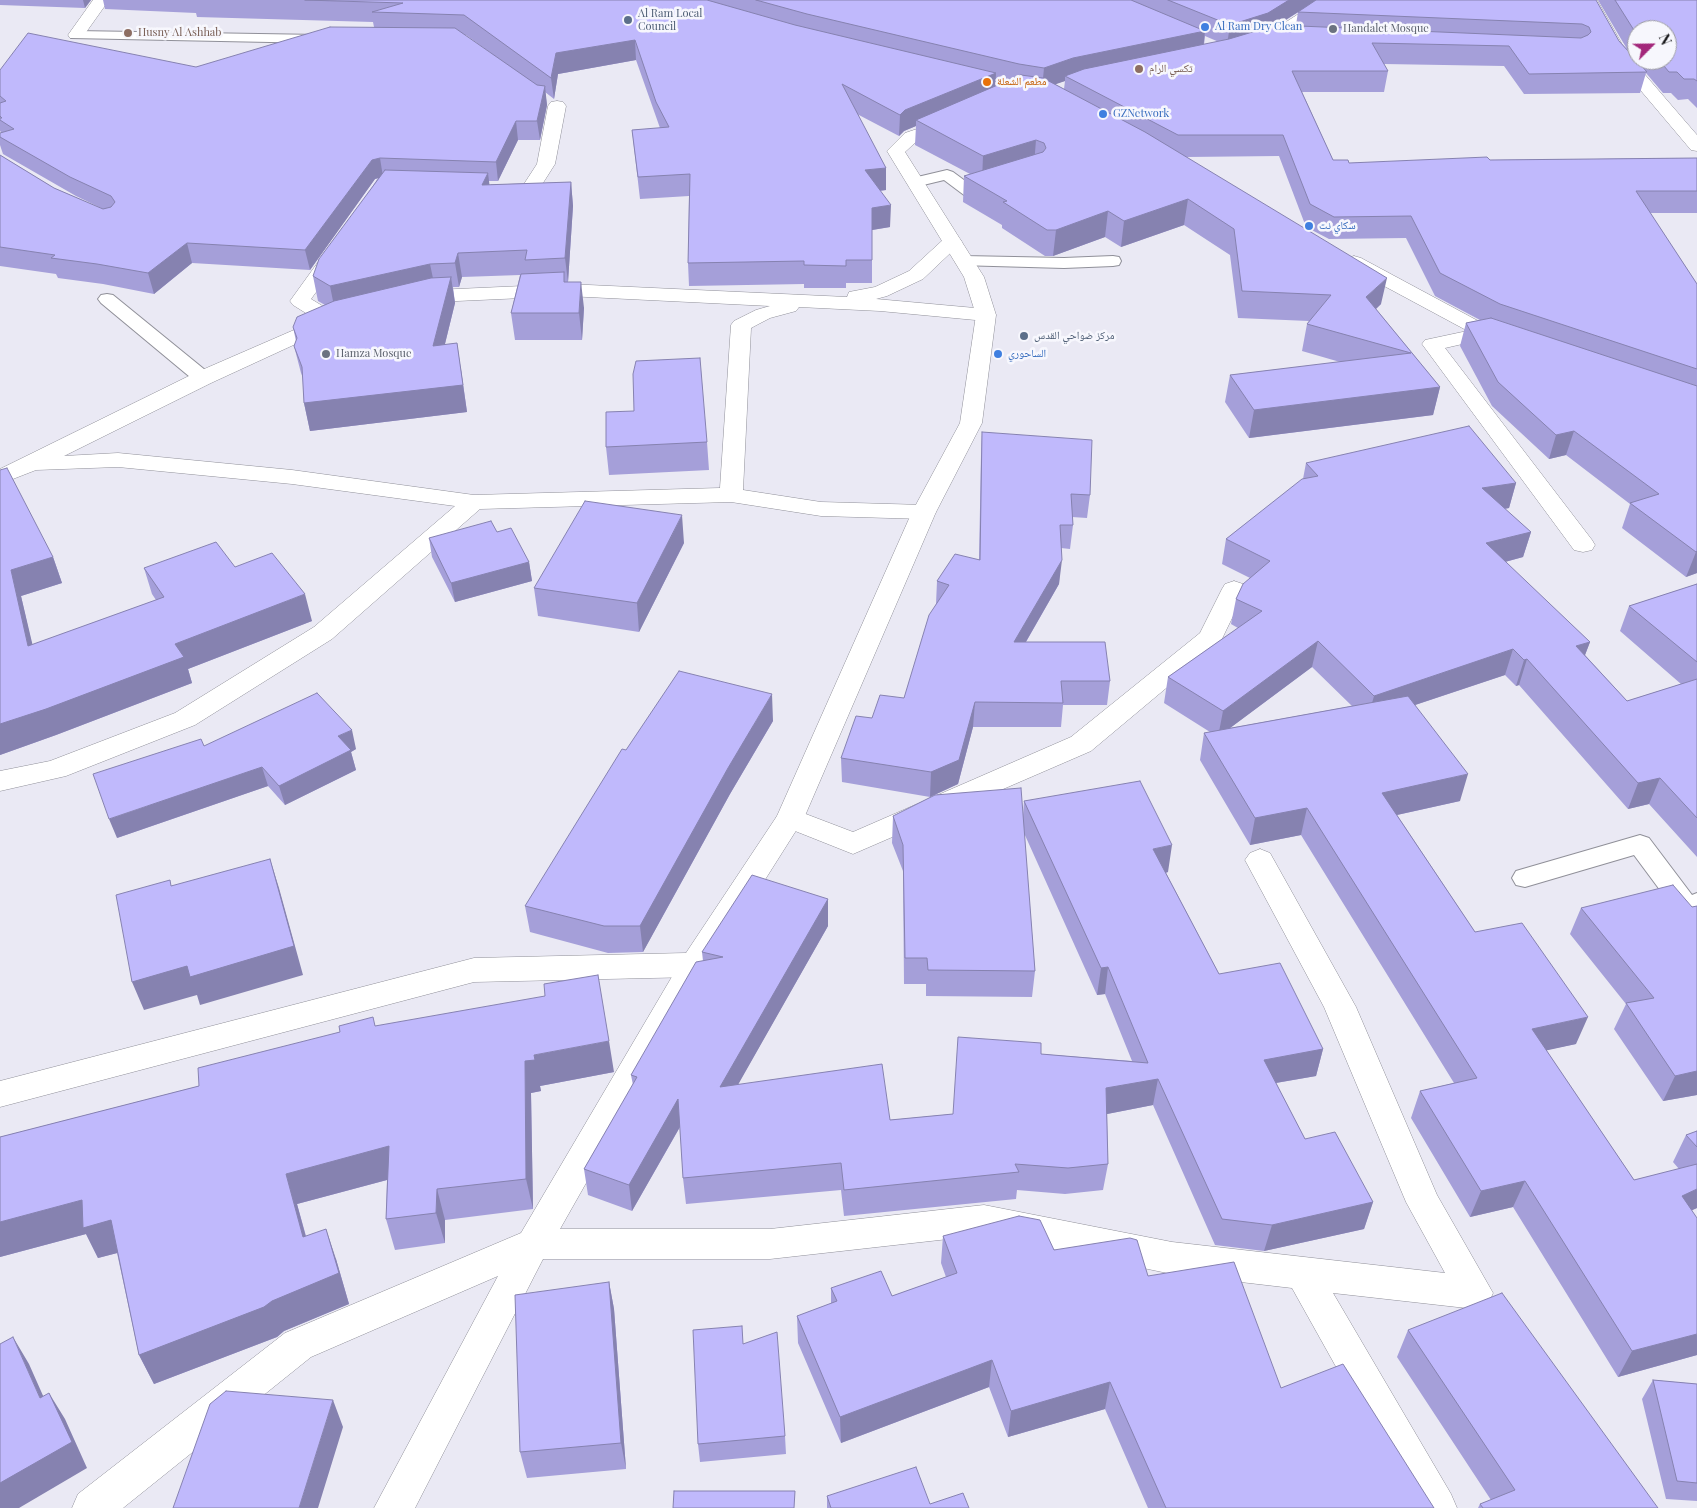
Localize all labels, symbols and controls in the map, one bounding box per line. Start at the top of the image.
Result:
place label: Al Ram Local Council [638,7,702,33]
marker: Al Ram Local Council [622,14,634,26]
place label: Al Ram Dry Clean [1215,20,1302,34]
north arrow [1627,20,1677,70]
marker: Al Ram Dry Clean [1199,21,1211,33]
place label: Handalet Mosque [1343,22,1429,36]
marker: Handalet Mosque [1327,23,1339,35]
place label: Husny Al Ashhab [138,26,222,40]
marker: Husny Al Ashhab [122,27,134,39]
text: N [1655,31,1676,48]
place label: تكسي الرام [1149,62,1193,76]
marker: تكسي الرام [1133,63,1145,75]
place label: مطعم الشعلة [997,75,1046,89]
marker: مطعم الشعلة [981,76,993,88]
place label: GZNetwork [1113,107,1169,121]
marker: GZNetwork [1097,108,1109,120]
place label: سكاي نت [1319,219,1356,233]
marker: سكاي نت [1303,220,1315,232]
place label: مركز ضواحي القدس [1034,329,1114,343]
marker: مركز ضواحي القدس [1018,330,1030,342]
place label: Hamza Mosque [336,347,411,361]
place label: الساحوري [1008,347,1046,361]
marker: Hamza Mosque [320,348,332,360]
marker: الساحوري [992,348,1004,360]

